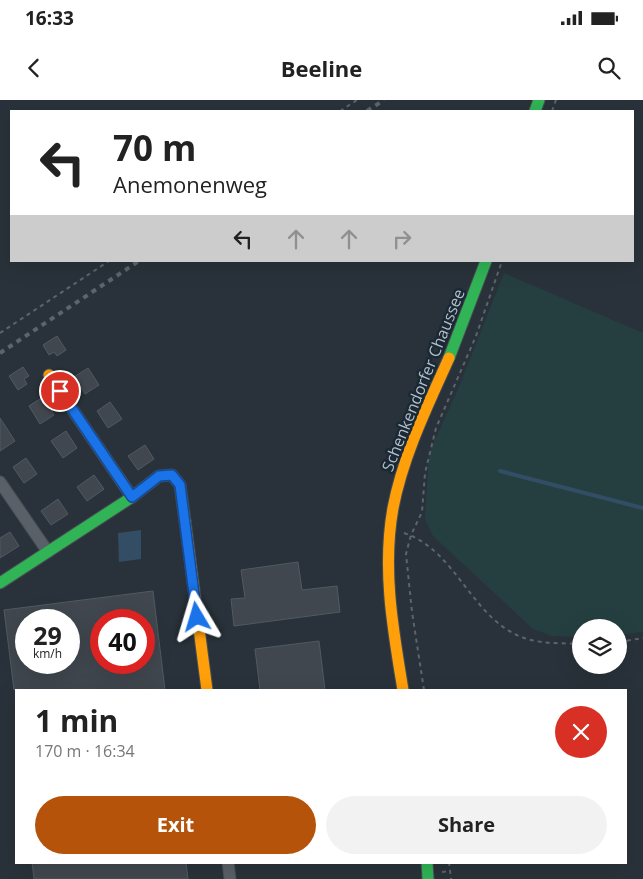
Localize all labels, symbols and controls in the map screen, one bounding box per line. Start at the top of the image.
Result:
text: 16:33 [25,5,74,31]
text: Beeline [281,53,362,83]
icon: back [20,54,48,82]
icon: search [595,54,623,82]
text: 70 m [113,124,196,171]
icon: left [30,130,95,195]
text: Anemonenweg [113,169,267,199]
icon: left [229,225,257,253]
icon: ahead [282,225,310,253]
icon: ahead [335,225,363,253]
icon: right [388,225,416,253]
street label: Schenkendorfer Chaussee [376,285,470,475]
pin [39,370,81,412]
icon: arrive [46,377,74,405]
position arrow [170,590,222,642]
speed limit sign: 40 [90,609,155,674]
text: 29 [33,618,62,652]
map controls [572,619,627,674]
button: layers [572,619,627,674]
text: km/h [33,645,62,662]
text: 1 min [35,700,118,741]
button: close [555,706,607,758]
text: 170 m · 16:34 [35,740,135,762]
button: Exit [35,796,316,854]
button: Share [326,796,607,854]

